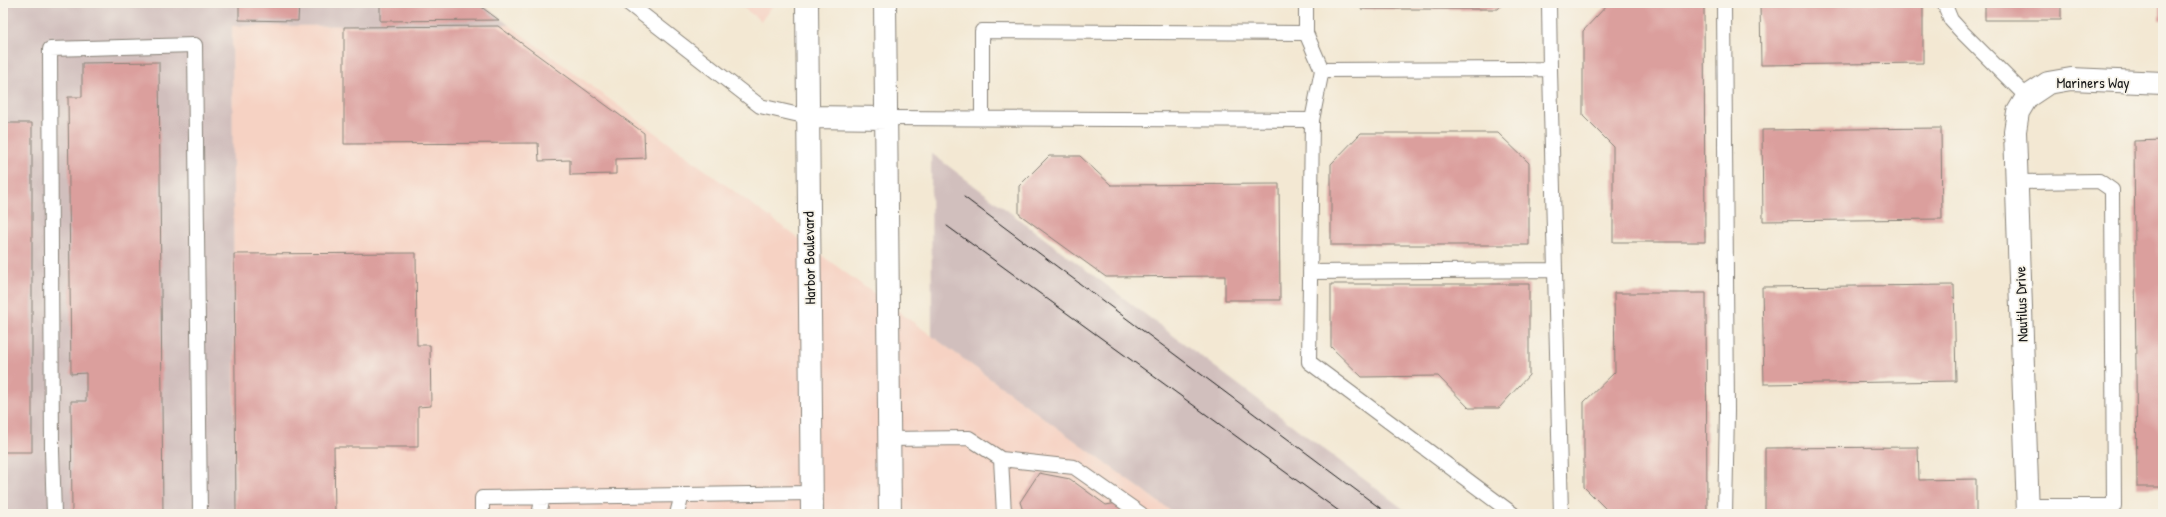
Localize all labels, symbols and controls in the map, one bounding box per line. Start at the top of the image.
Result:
street label: Mariners Way [2056,72,2130,93]
street label: Harbor Boulevard [798,211,820,305]
street label: Nautilus Drive [2009,266,2033,342]

